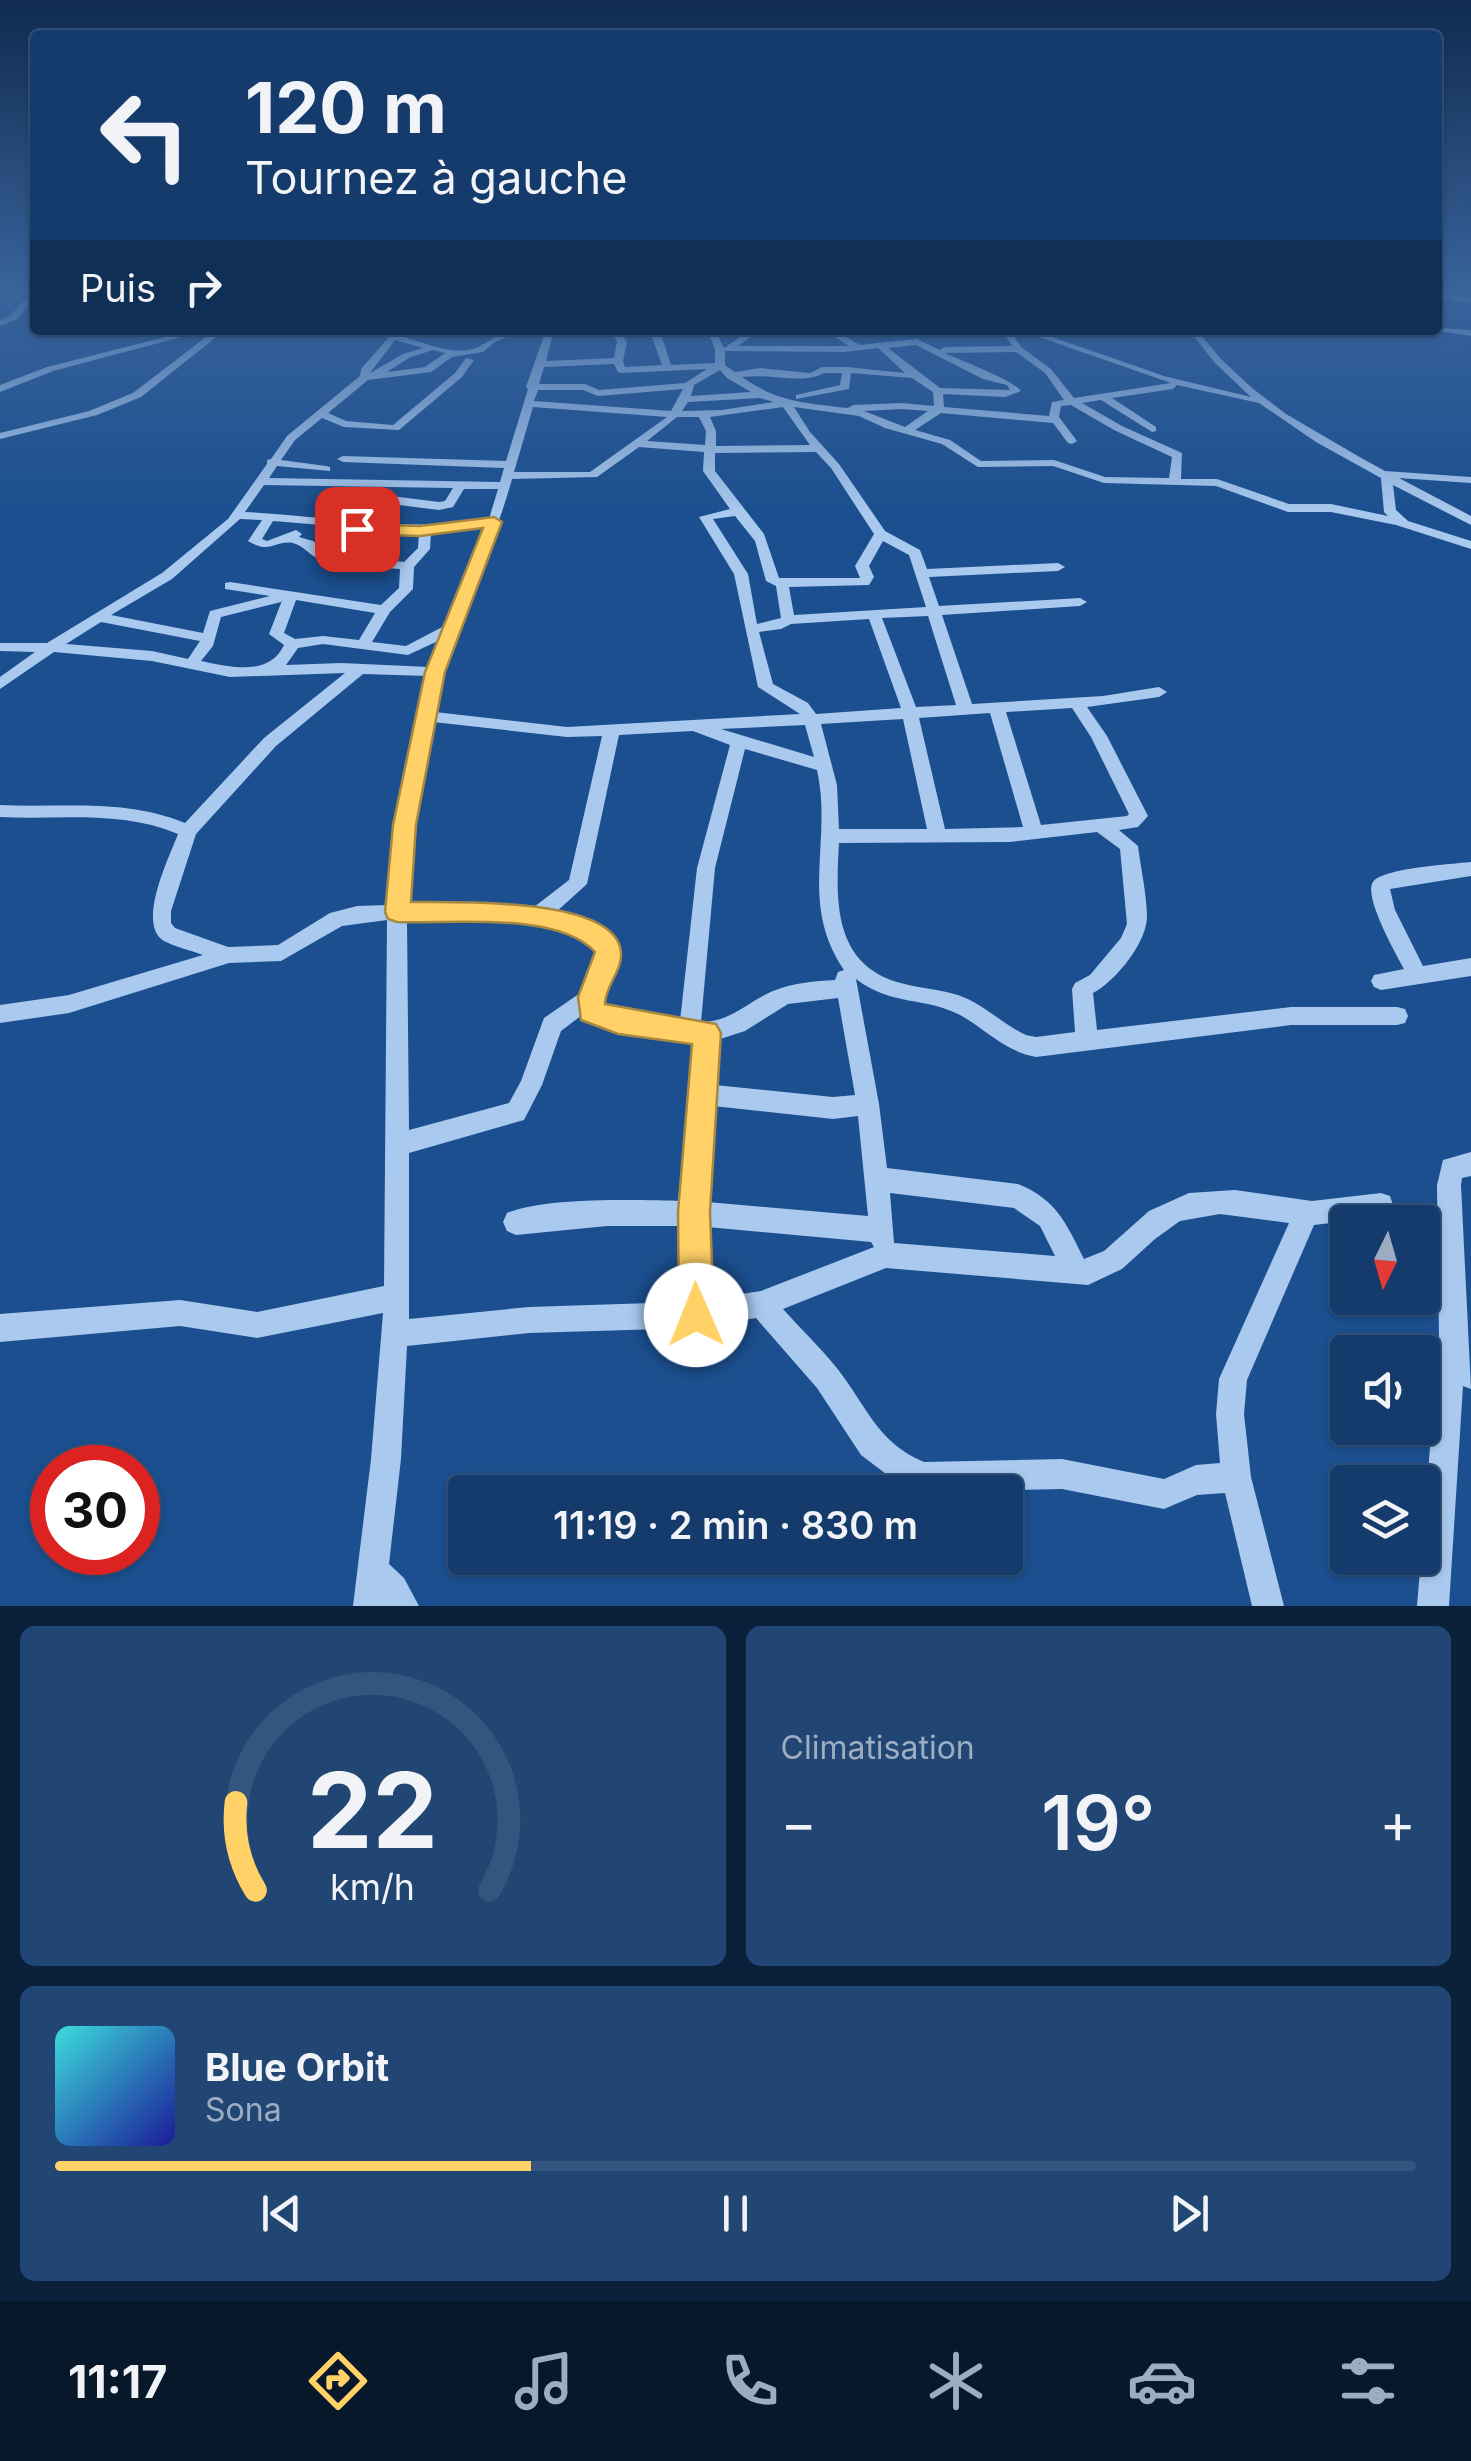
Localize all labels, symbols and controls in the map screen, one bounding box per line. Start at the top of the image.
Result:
text: 120 m [245,65,447,150]
icon: left [80,70,210,200]
text: Tournez à gauche [245,150,627,205]
icon: right [176,260,231,315]
text: Puis [80,265,156,311]
pin [315,487,400,572]
icon: arrive [330,502,385,557]
north arrow [1330,1205,1440,1315]
map controls [1330,1205,1440,1575]
position arrow [644,1263,748,1367]
button: sound [1330,1335,1440,1445]
speed limit sign: 30 [30,1445,160,1575]
button: layers [1330,1465,1440,1575]
text: 11:19 · 2 min · 830 m [553,1502,918,1548]
text: Climatisation [781,1728,975,1767]
text: 22 [307,1747,438,1873]
text: 19° [1041,1777,1155,1868]
text: − [781,1790,817,1856]
text: + [1380,1790,1416,1856]
text: km/h [330,1865,415,1909]
text: Blue Orbit [205,2044,389,2090]
text: Sona [205,2090,282,2129]
icon: previous [254,2186,309,2241]
icon: pause [708,2186,763,2241]
icon: next [1162,2186,1217,2241]
icon: directions [303,2346,373,2416]
icon: music [509,2346,579,2416]
icon: phone [715,2346,785,2416]
icon: climate [921,2346,991,2416]
icon: car [1127,2346,1197,2416]
icon: filters [1333,2346,1403,2416]
text: 11:17 [68,2354,167,2409]

